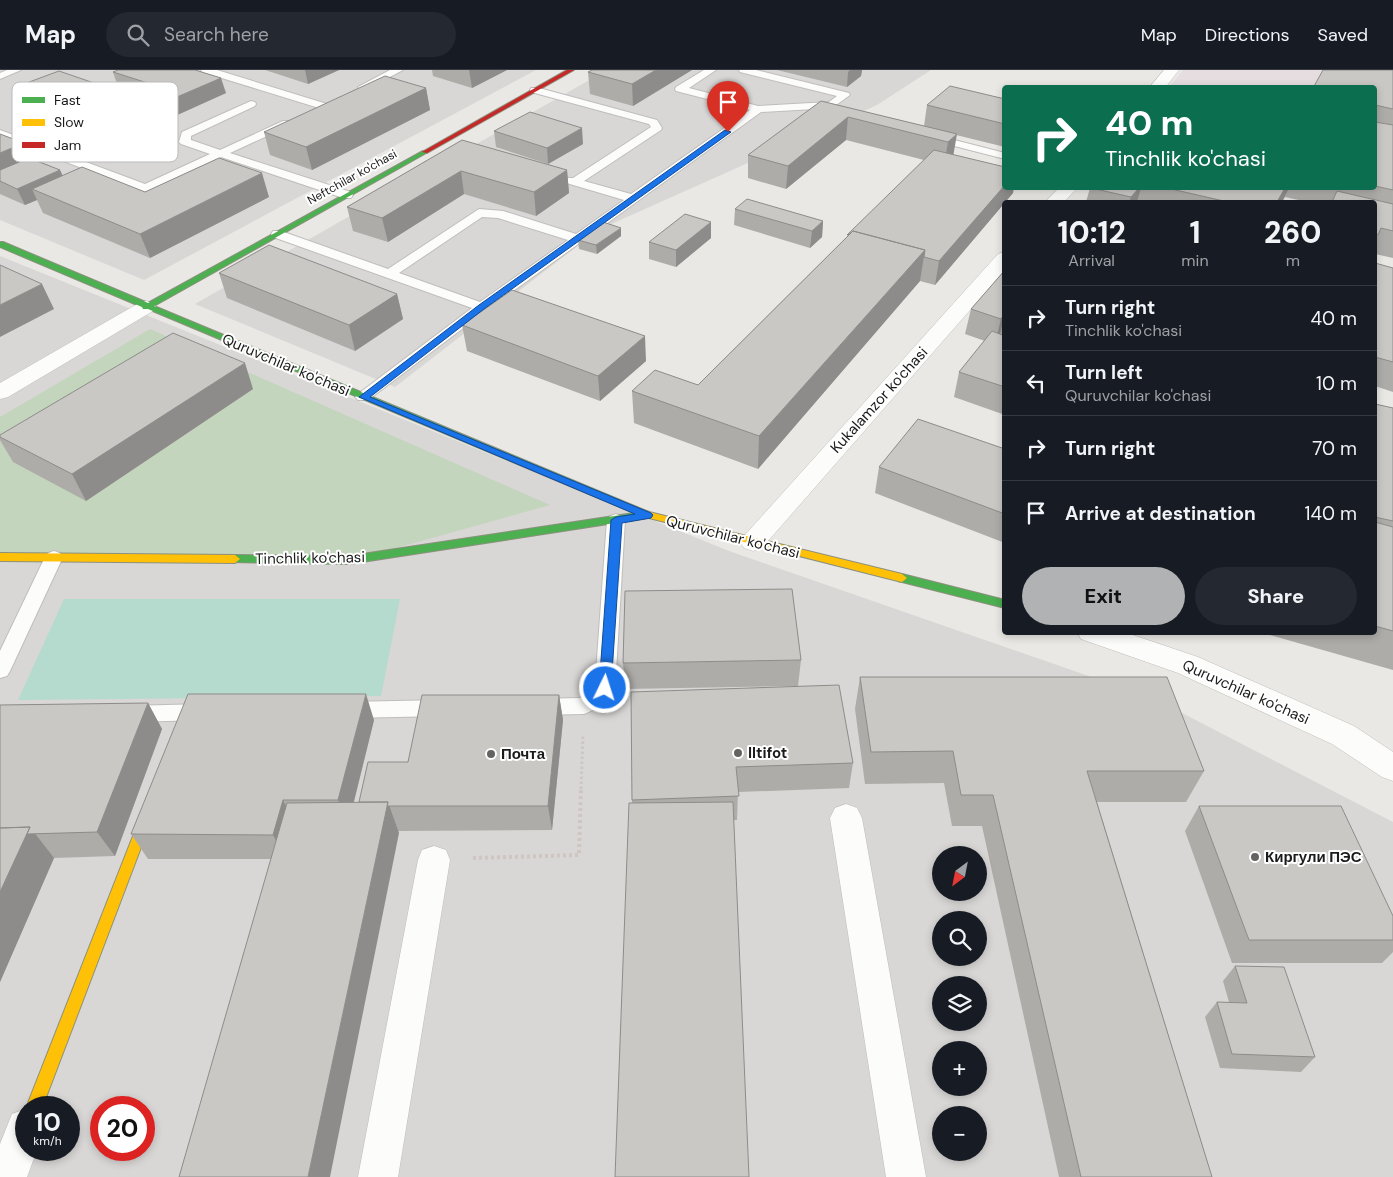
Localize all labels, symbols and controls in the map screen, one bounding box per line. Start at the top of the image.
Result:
search box [106,12,456,57]
text: Map [25,19,76,50]
icon: search [124,21,152,49]
text: Search here [164,22,269,47]
text: Map [1141,23,1177,47]
text: Directions [1205,23,1290,47]
text: Saved [1318,23,1368,47]
pin [707,81,749,132]
legend [12,82,178,162]
icon: arrive [714,88,742,116]
text: Fast [54,91,81,109]
text: 40 m [1105,100,1194,146]
icon: right [1022,105,1087,170]
text: Slow [54,113,84,131]
text: Jam [54,136,81,154]
text: Tinchlik ko'chasi [1105,144,1266,173]
street label: Neftchilar ko'chasi [304,146,400,208]
text: 10:12 [1057,213,1126,252]
text: 1 [1189,213,1200,252]
text: 260 [1264,213,1322,252]
text: Arrival [1068,250,1115,271]
text: min [1181,250,1209,271]
text: m [1286,250,1300,271]
text: Turn right [1065,295,1155,320]
icon: right [1022,304,1050,332]
text: 40 m [1310,306,1357,331]
text: Tinchlik ko'chasi [1065,320,1182,341]
street label: Quruvchilar ko'chasi [219,329,353,401]
street label: Kukalamzor ko'chasi [826,343,932,457]
text: Turn left [1065,360,1143,385]
icon: left [1022,369,1050,397]
text: 10 m [1316,371,1357,396]
text: Quruvchilar ko'chasi [1065,385,1211,406]
icon: right [1022,434,1050,462]
text: Turn right [1065,436,1155,461]
text: 70 m [1312,436,1357,461]
icon: arrive [1022,499,1050,527]
text: Arrive at destination [1065,501,1256,526]
text: 140 m [1305,501,1357,526]
street label: Quruvchilar ko'chasi [664,511,802,563]
street label: Tinchlik ko'chasi [255,547,365,569]
button: Exit [1022,567,1185,625]
button: Share [1195,567,1357,625]
street label: Quruvchilar ko'chasi [1179,655,1313,729]
position arrow [578,661,630,713]
place label: Iltifot [748,743,787,763]
place label: Почта [501,744,546,764]
marker: Iltifot [732,747,744,759]
marker: Почта [485,748,497,760]
north arrow [932,846,988,901]
map controls [932,846,987,1161]
place label: Киргули ПЭС [1265,847,1362,867]
marker: Киргули ПЭС [1249,851,1261,863]
button: search [932,911,987,966]
button: layers [932,976,987,1031]
button: + [932,1041,987,1096]
speed limit sign: 20 [90,1096,155,1161]
text: 10 [34,1106,61,1139]
button: − [932,1106,987,1161]
text: km/h [33,1133,62,1149]

